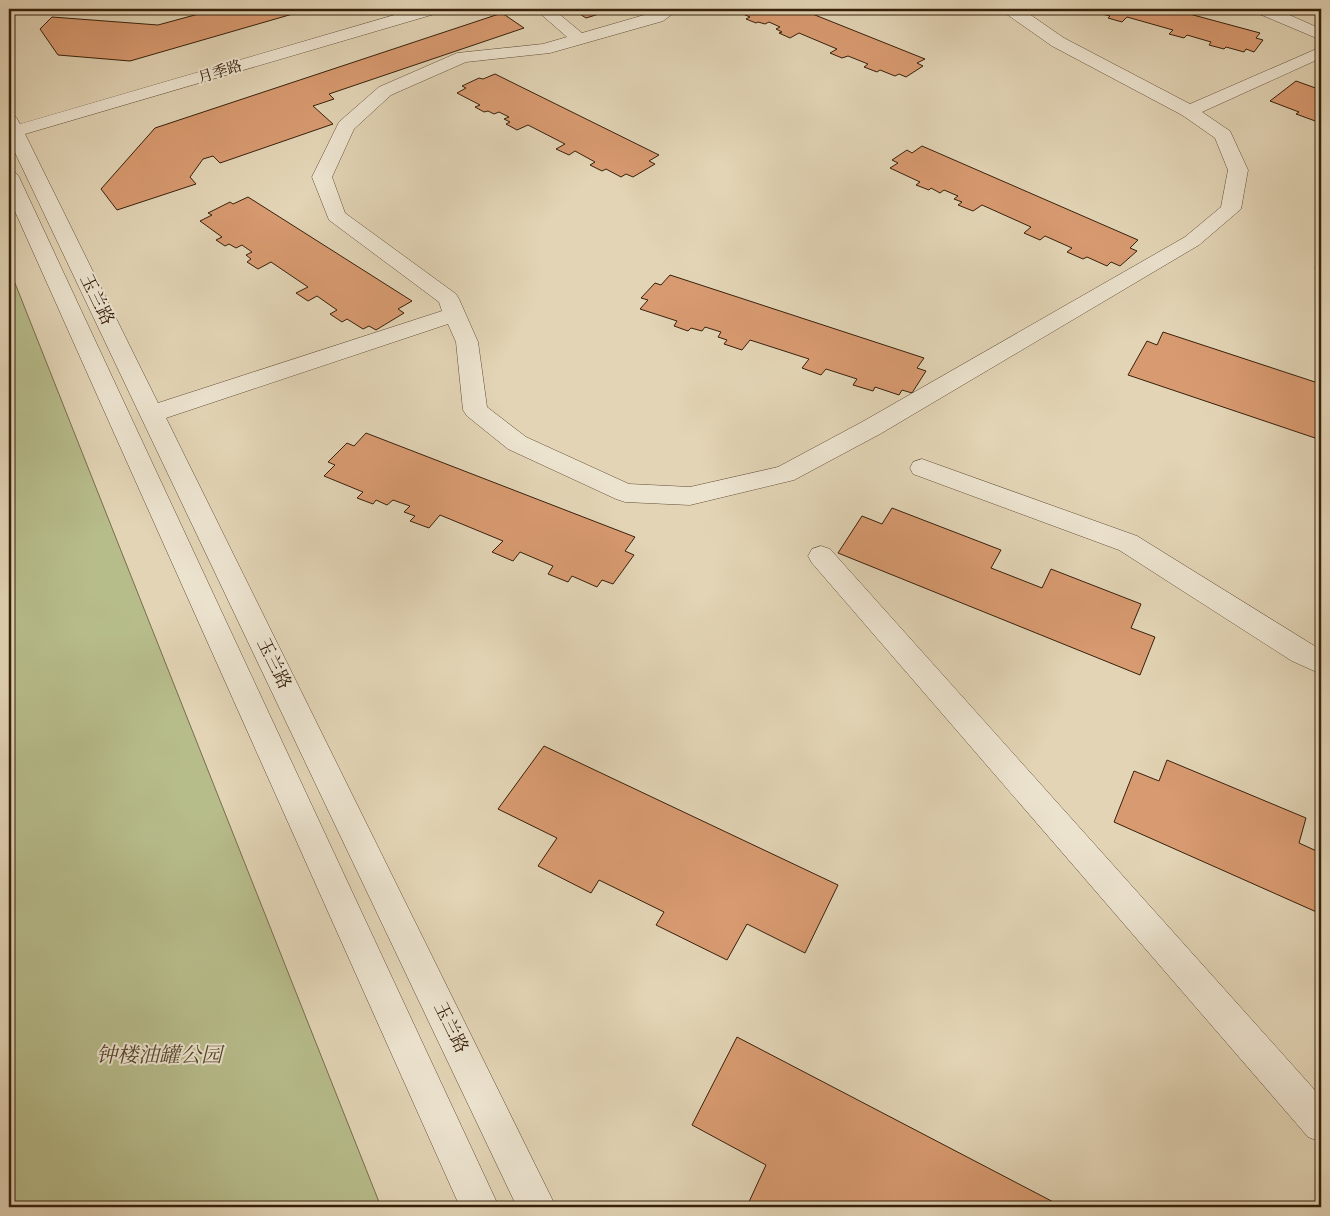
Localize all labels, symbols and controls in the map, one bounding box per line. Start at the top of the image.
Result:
street label: 月季路 [196,56,244,88]
street label: 玉兰路 [74,271,118,329]
street label: 玉兰路 [251,635,295,693]
street label: 玉兰路 [428,999,472,1057]
park label: 钟楼油罐公园 [96,1043,225,1070]

